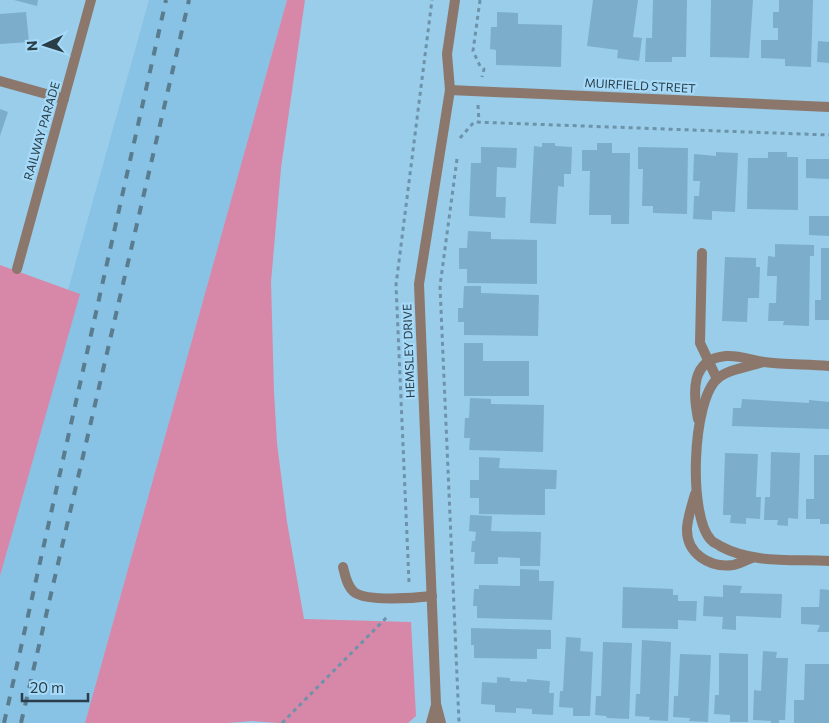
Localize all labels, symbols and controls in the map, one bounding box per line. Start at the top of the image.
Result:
north arrow [20,20,70,70]
text: N [23,40,40,52]
street label: MUIRFIELD STREET [584,75,696,95]
street label: RAILWAY PARADE [20,80,62,182]
street label: HEMSLEY DRIVE [399,304,417,398]
scale bar [22,670,89,702]
text: 20 m [30,678,64,696]

